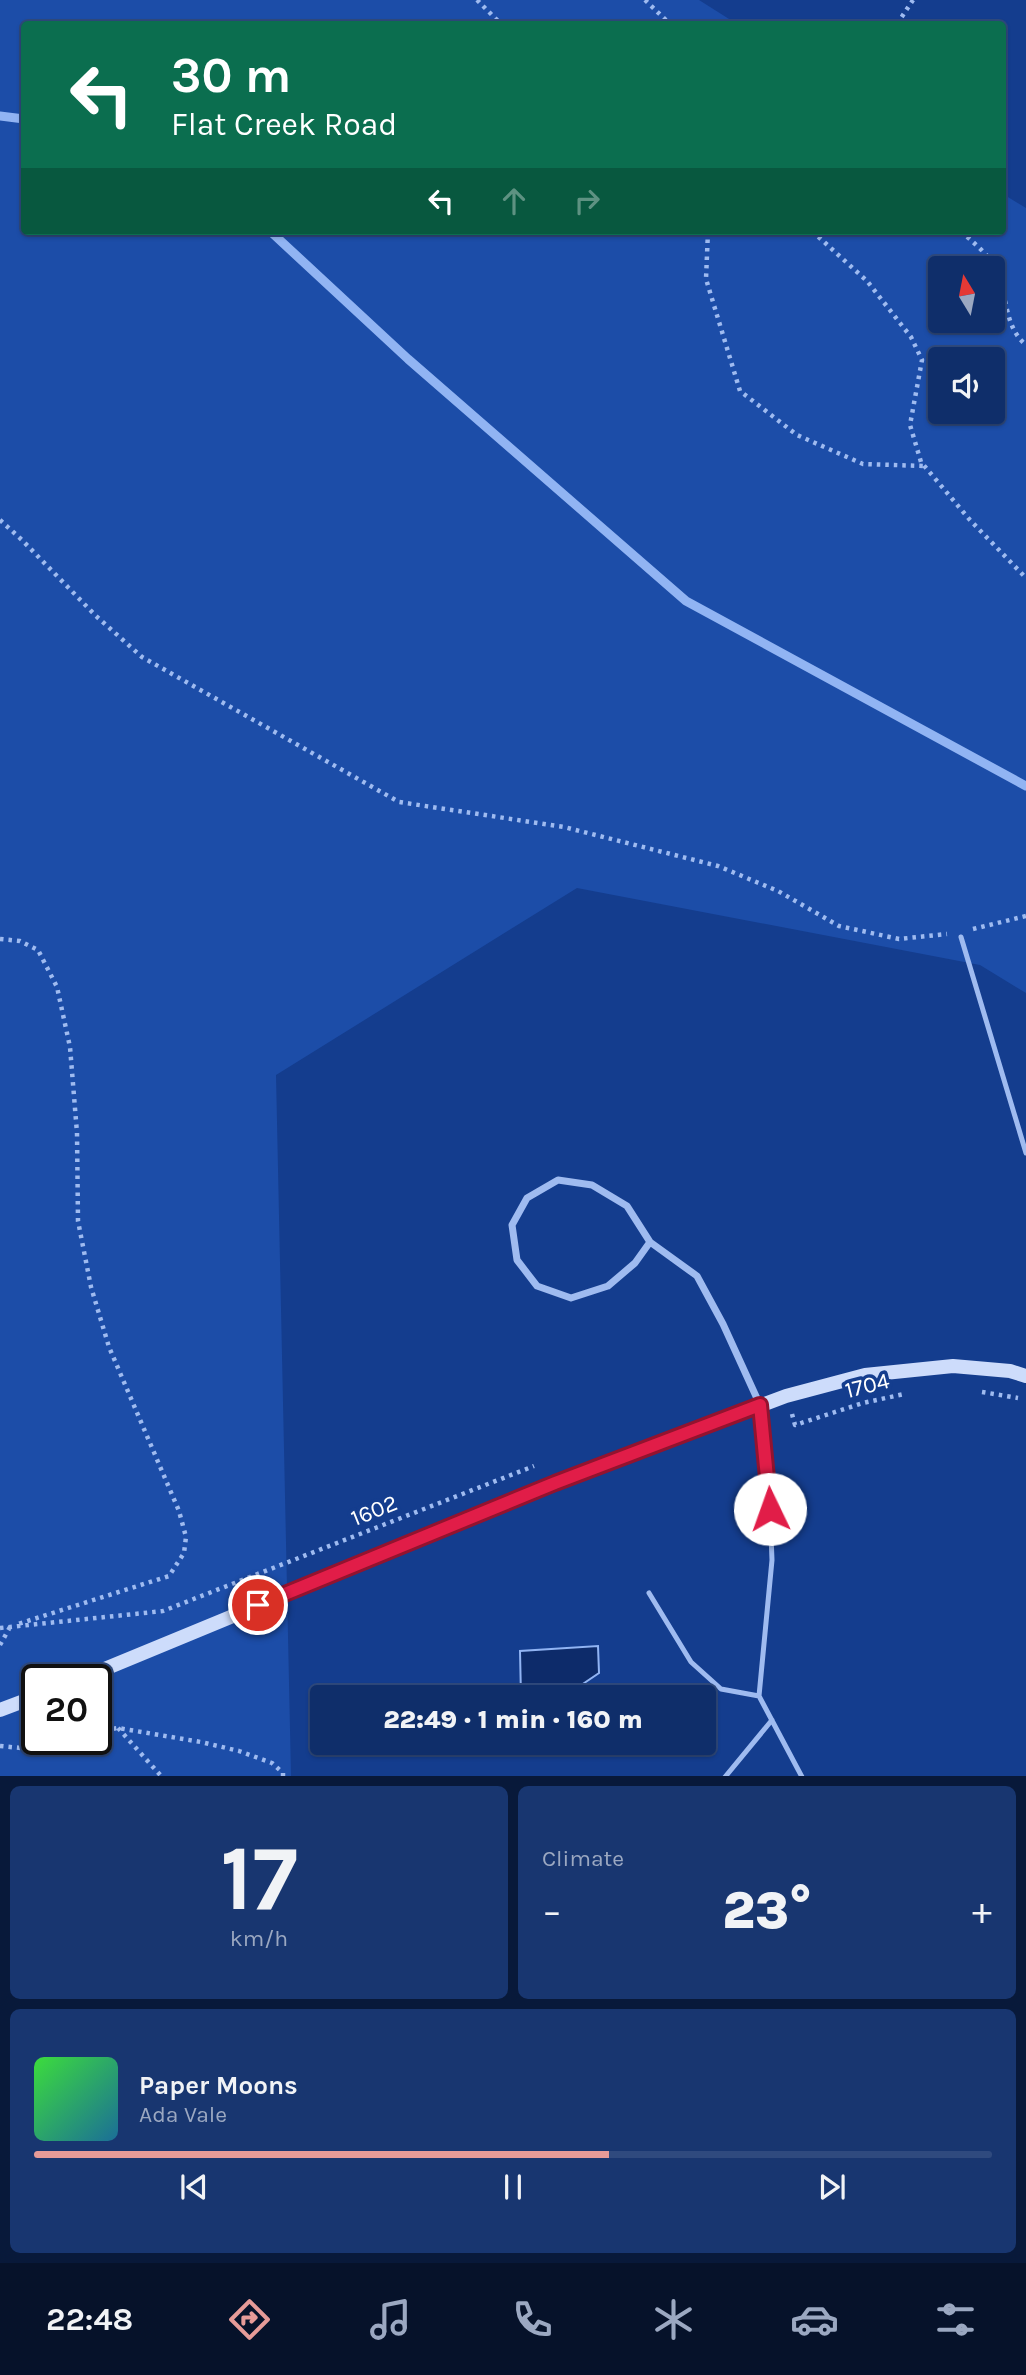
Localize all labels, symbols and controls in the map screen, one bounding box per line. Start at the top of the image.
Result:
text: 30 m [171,47,291,104]
icon: left [56,49,147,140]
text: Flat Creek Road [171,106,397,143]
icon: left [422,182,460,220]
icon: ahead [495,182,533,220]
icon: right [568,182,606,220]
north arrow [928,256,1004,332]
map controls [928,256,1005,424]
button: sound [928,347,1005,424]
street label: 1704 [842,1367,892,1404]
position arrow [733,1472,807,1546]
street label: 1602 [347,1489,401,1532]
pin [228,1575,288,1635]
icon: arrive [239,1586,277,1624]
speed limit sign: 20 [21,1664,112,1755]
text: 22:49 · 1 min · 160 m [383,1704,643,1735]
text: 17 [220,1826,298,1932]
text: Climate [542,1845,624,1872]
text: 23° [722,1880,812,1941]
text: − [542,1889,562,1934]
text: + [972,1889,992,1934]
text: km/h [230,1925,288,1952]
text: Paper Moons [139,2070,298,2101]
text: Ada Vale [139,2101,227,2128]
icon: previous [175,2168,213,2206]
icon: pause [494,2168,532,2206]
icon: next [813,2168,851,2206]
icon: directions [225,2295,274,2344]
icon: music [366,2295,415,2344]
icon: phone [508,2295,557,2344]
icon: climate [649,2295,698,2344]
icon: car [790,2295,839,2344]
icon: filters [931,2295,980,2344]
text: 22:48 [46,2301,133,2338]

